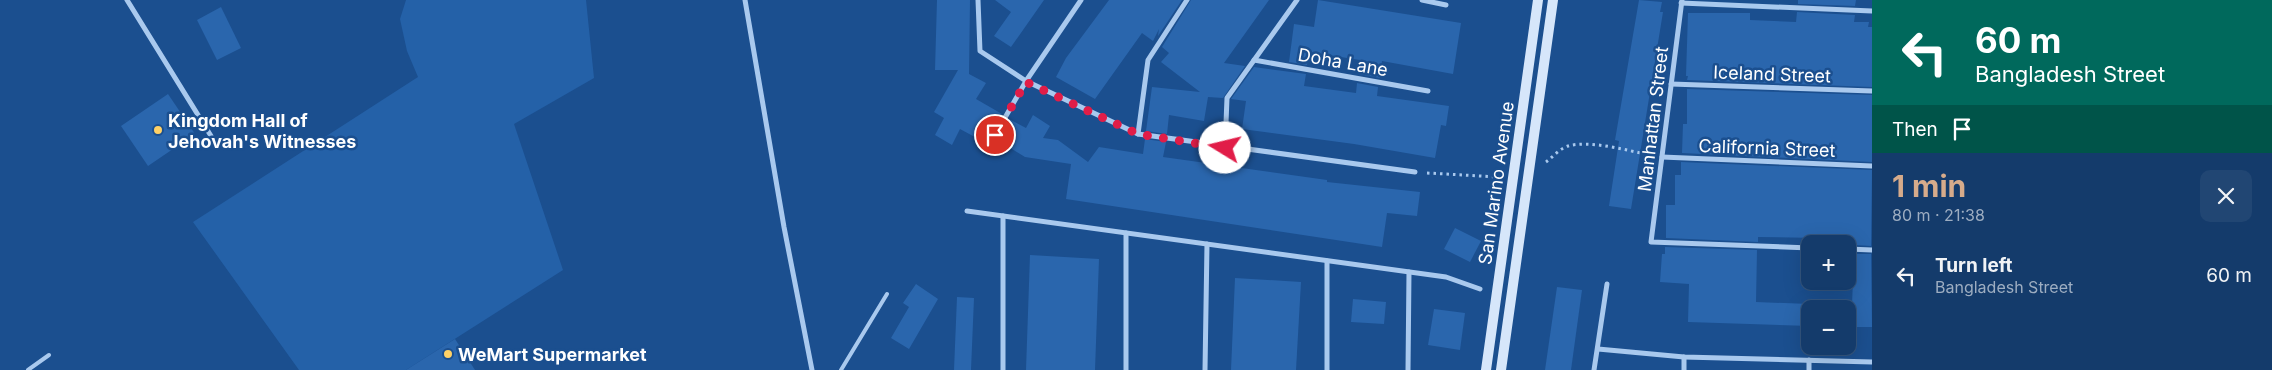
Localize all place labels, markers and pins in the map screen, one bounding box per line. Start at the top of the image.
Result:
place label: Kingdom Hall of Jehovah's Witnesses [168,110,356,152]
pin [974,114,1016,156]
marker: Kingdom Hall of Jehovah's Witnesses [152,124,164,136]
place label: WeMart Supermarket [458,344,647,365]
marker: WeMart Supermarket [442,348,454,360]

